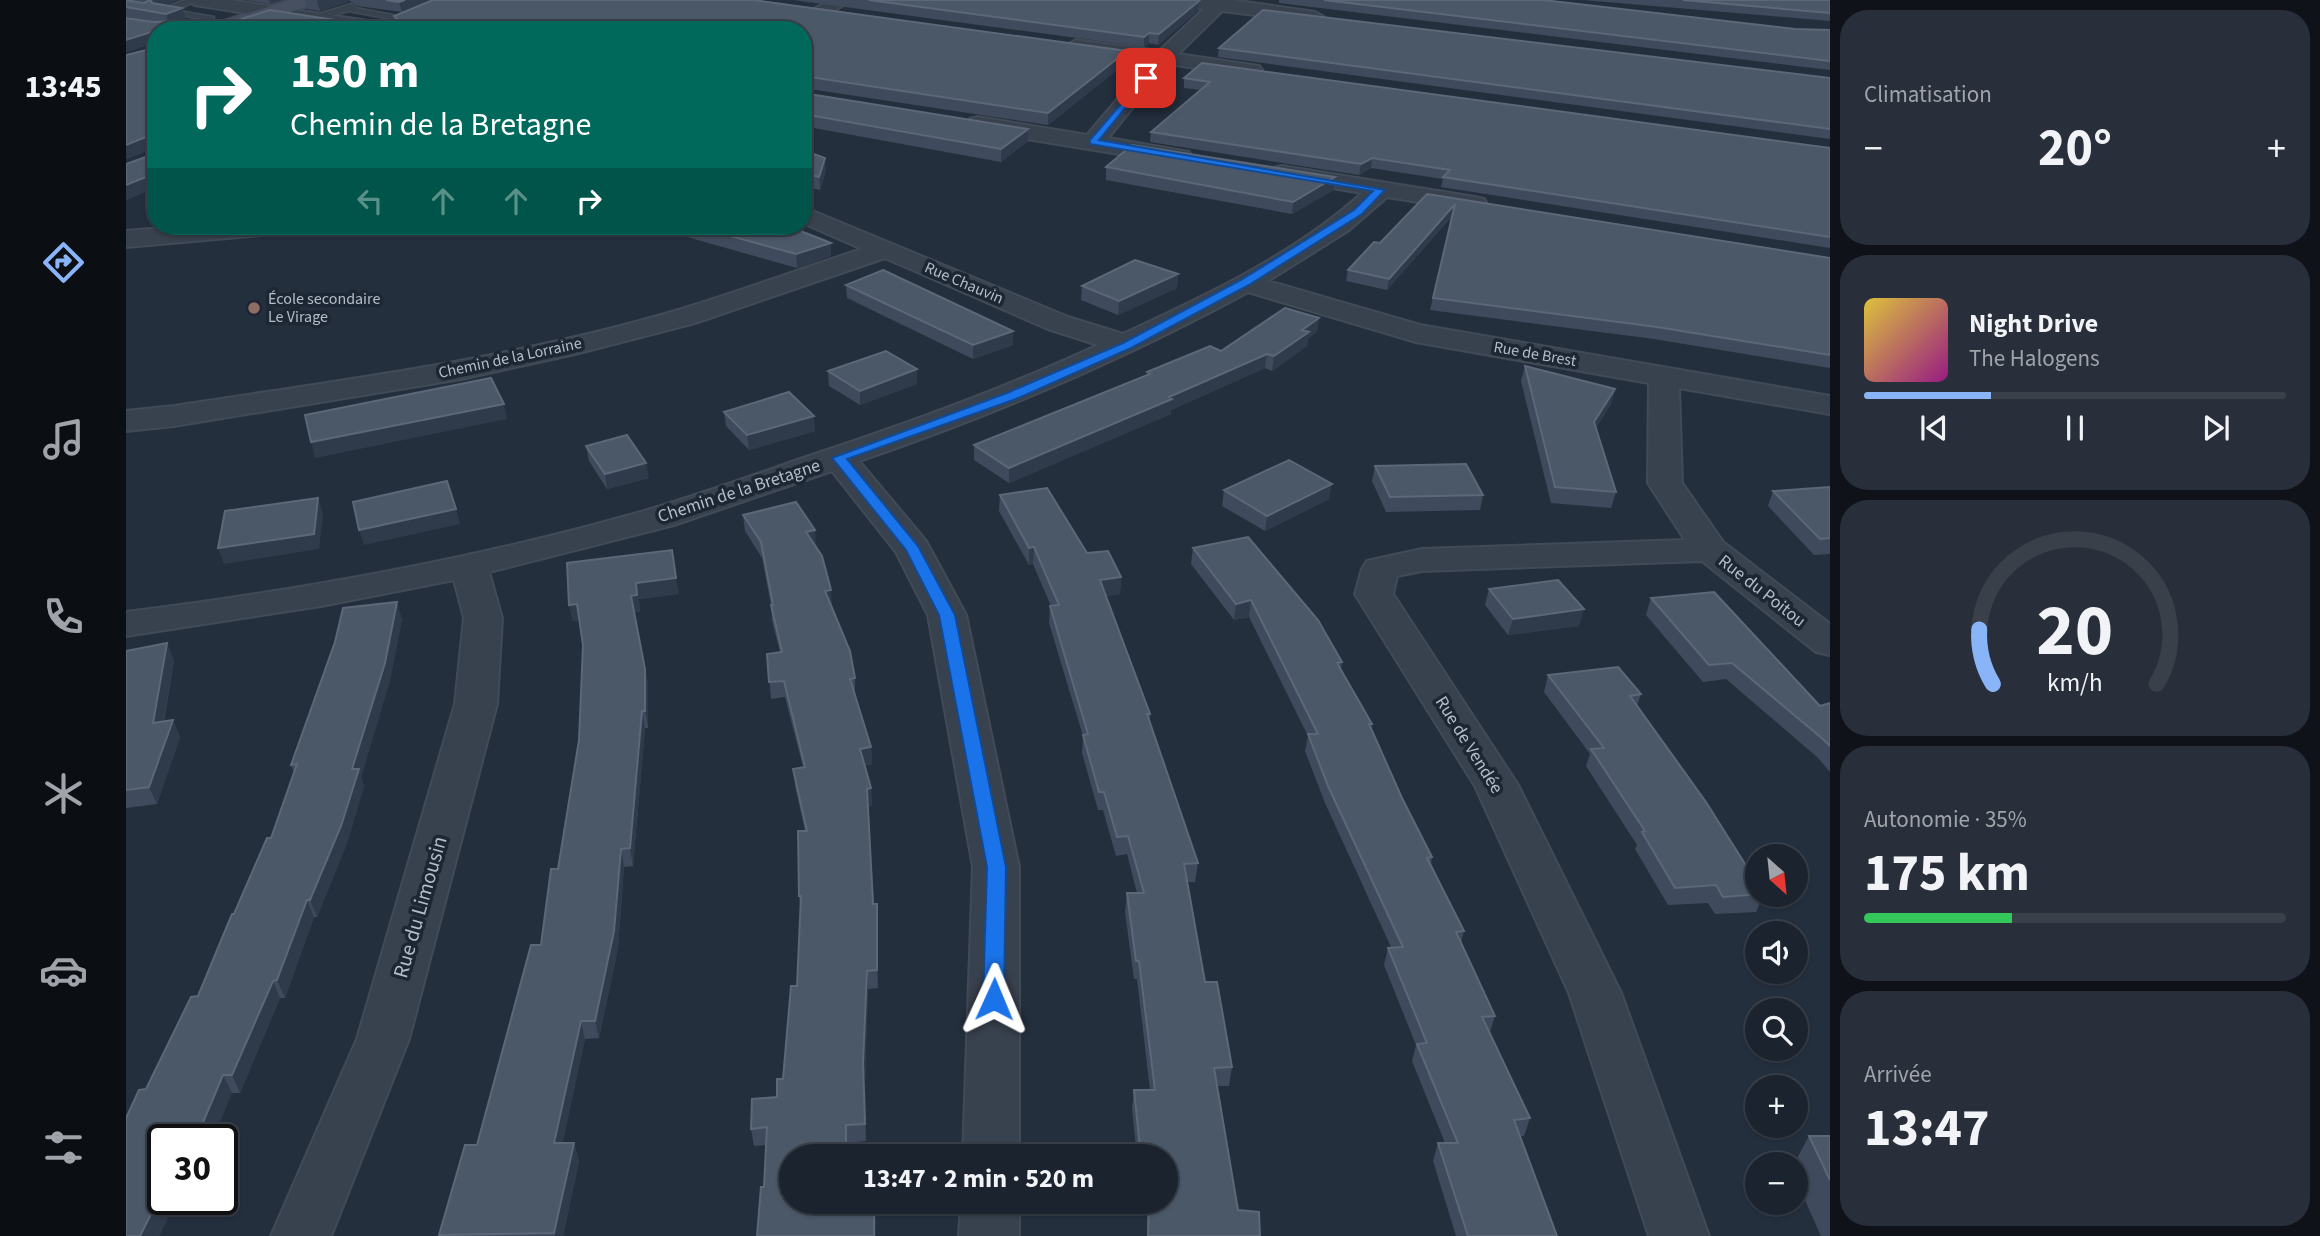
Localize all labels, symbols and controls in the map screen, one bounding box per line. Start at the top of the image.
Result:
text: 150 m [290,37,419,107]
pin [1116,48,1176,108]
icon: right [175,49,266,140]
icon: arrive [1127,59,1165,97]
text: 13:45 [24,64,102,110]
text: Climatisation [1864,78,1992,111]
text: Chemin de la Bretagne [290,102,592,148]
text: 20° [2038,112,2112,186]
text: − [1864,122,1883,176]
text: + [2267,122,2286,176]
icon: left [351,182,389,220]
icon: ahead [424,182,462,220]
icon: ahead [497,182,535,220]
icon: right [570,182,608,220]
icon: directions [39,238,88,287]
street label: Rue Chauvin [921,257,1007,309]
place label: École secondaire Le Virage [268,288,380,328]
marker: École secondaire Le Virage [246,300,262,316]
text: Night Drive [1969,305,2098,342]
street label: Chemin de la Lorraine [436,332,584,384]
street label: Rue de Brest [1492,336,1579,372]
text: The Halogens [1969,342,2100,375]
icon: previous [1915,409,1953,447]
icon: pause [2056,409,2094,447]
icon: next [2197,409,2235,447]
icon: music [39,415,88,464]
street label: Chemin de la Bretagne [654,453,824,529]
street label: Rue du Poitou [1713,549,1811,633]
text: 20 [2037,579,2113,683]
icon: phone [39,592,88,641]
text: km/h [2047,665,2103,701]
street label: Rue de Vendée [1429,691,1509,799]
icon: climate [39,769,88,818]
text: Autonomie · 35% [1864,803,2027,836]
street label: Rue du Limousin [385,833,455,981]
text: 175 km [1864,837,2030,911]
north arrow [1745,844,1808,906]
map controls [1745,844,1808,1215]
button: sound [1745,921,1808,984]
icon: car [39,946,88,995]
position arrow [957,962,1031,1036]
button: search [1745,998,1808,1061]
text: Arrivée [1864,1058,1932,1091]
button: + [1745,1075,1808,1138]
text: 13:47 [1864,1092,1989,1166]
icon: filters [39,1123,88,1172]
speed limit sign: 30 [147,1124,238,1215]
button: − [1745,1152,1808,1215]
text: 13:47 · 2 min · 520 m [863,1160,1094,1197]

